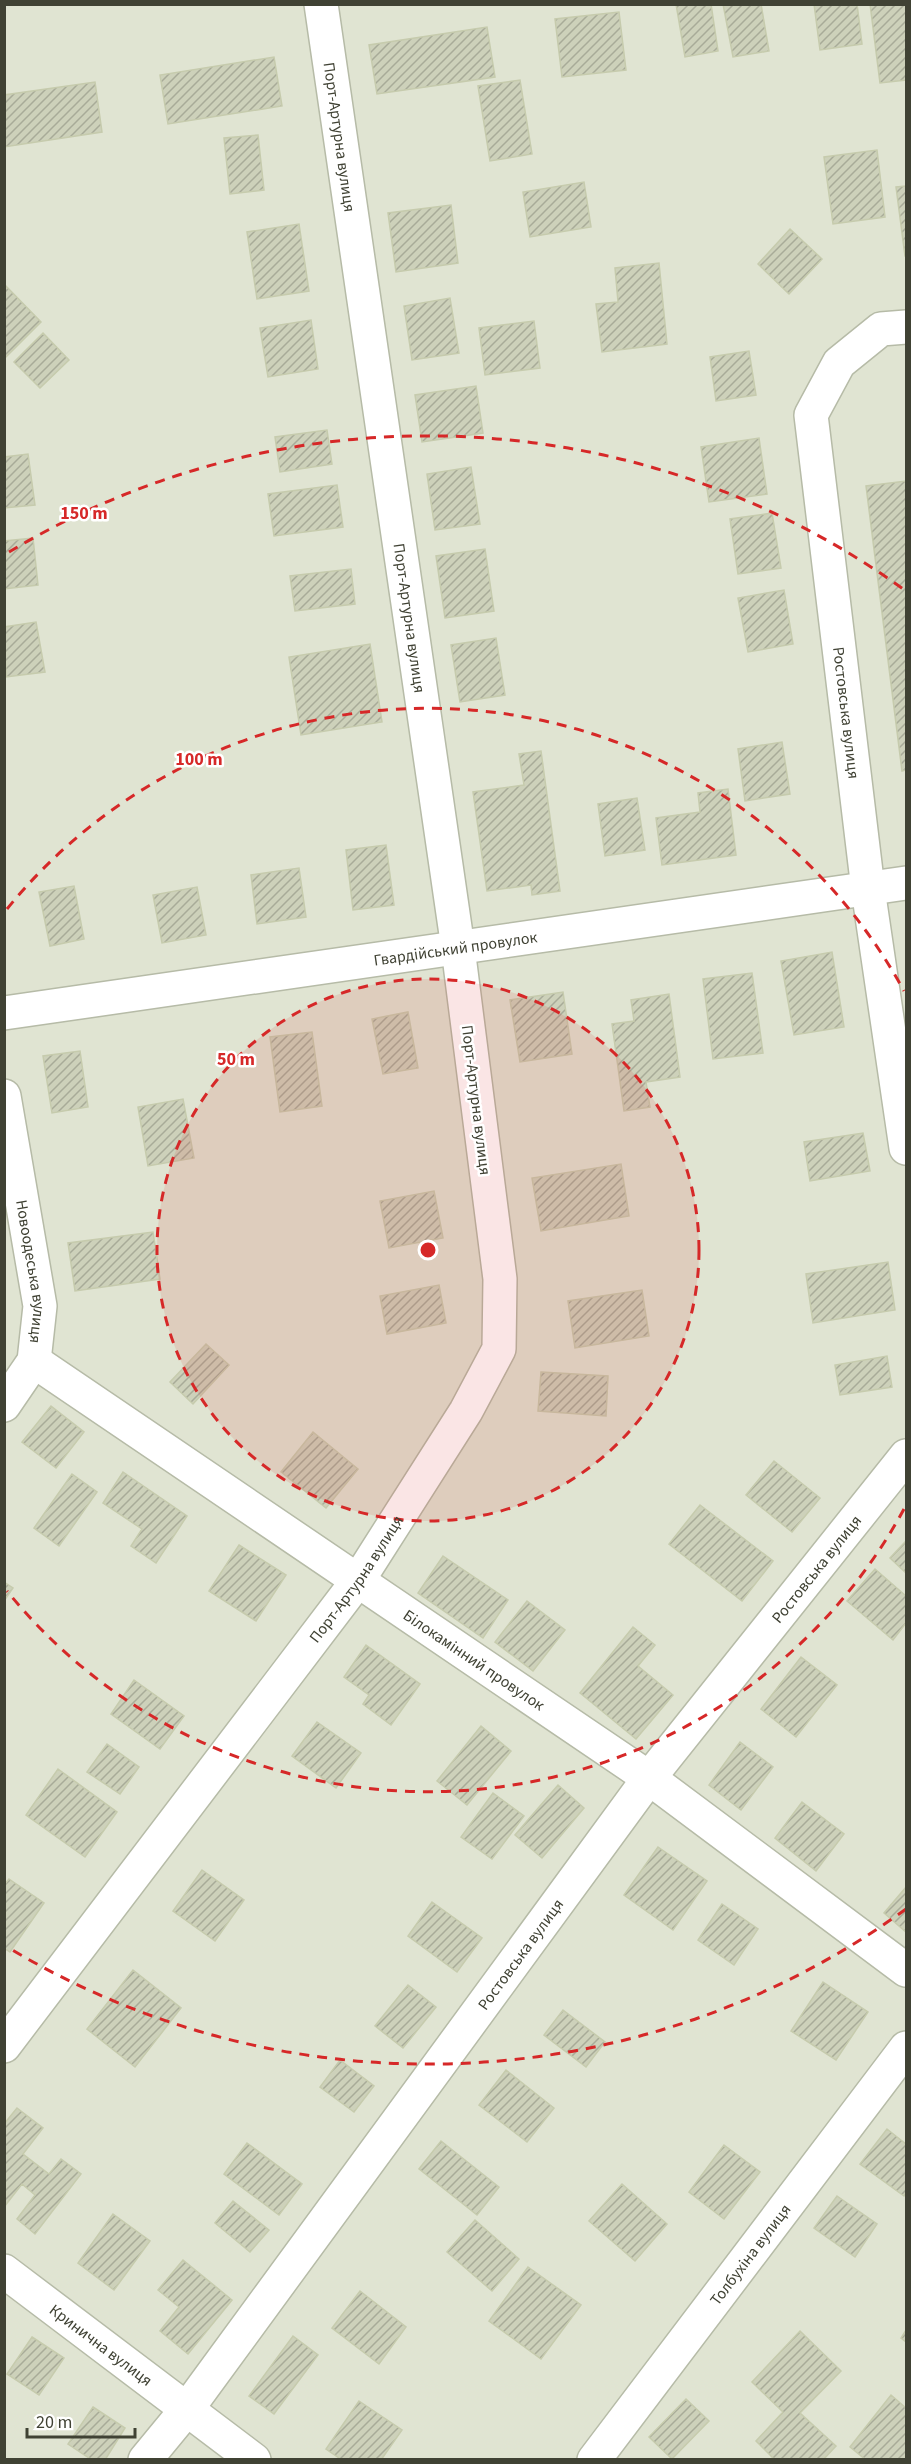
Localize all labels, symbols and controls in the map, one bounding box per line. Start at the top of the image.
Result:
street label: Порт-Артурна вулиця [318,61,360,213]
text: 150 m [60,501,108,526]
street label: Порт-Артурна вулиця [388,542,430,694]
street label: Ростовська вулиця [827,646,865,780]
text: 100 m [175,747,223,772]
street label: Гвардійський провулок [372,926,539,972]
street label: Порт-Артурна вулиця [456,1024,496,1176]
text: 50 m [217,1047,255,1072]
street label: Новоодеська вулиця [10,1198,50,1345]
centre of rings [418,1240,438,1260]
street label: Ростовська вулиця [767,1510,867,1628]
street label: Порт-Артурна вулиця [304,1511,409,1648]
street label: Білокамінний провулок [399,1605,549,1716]
street label: Ростовська вулиця [473,1894,569,2015]
street label: Толбухіна вулиця [705,2200,796,2310]
street label: Кринична вулиця [45,2299,157,2392]
scale bar [27,2401,135,2439]
text: 20 m [36,2410,72,2435]

